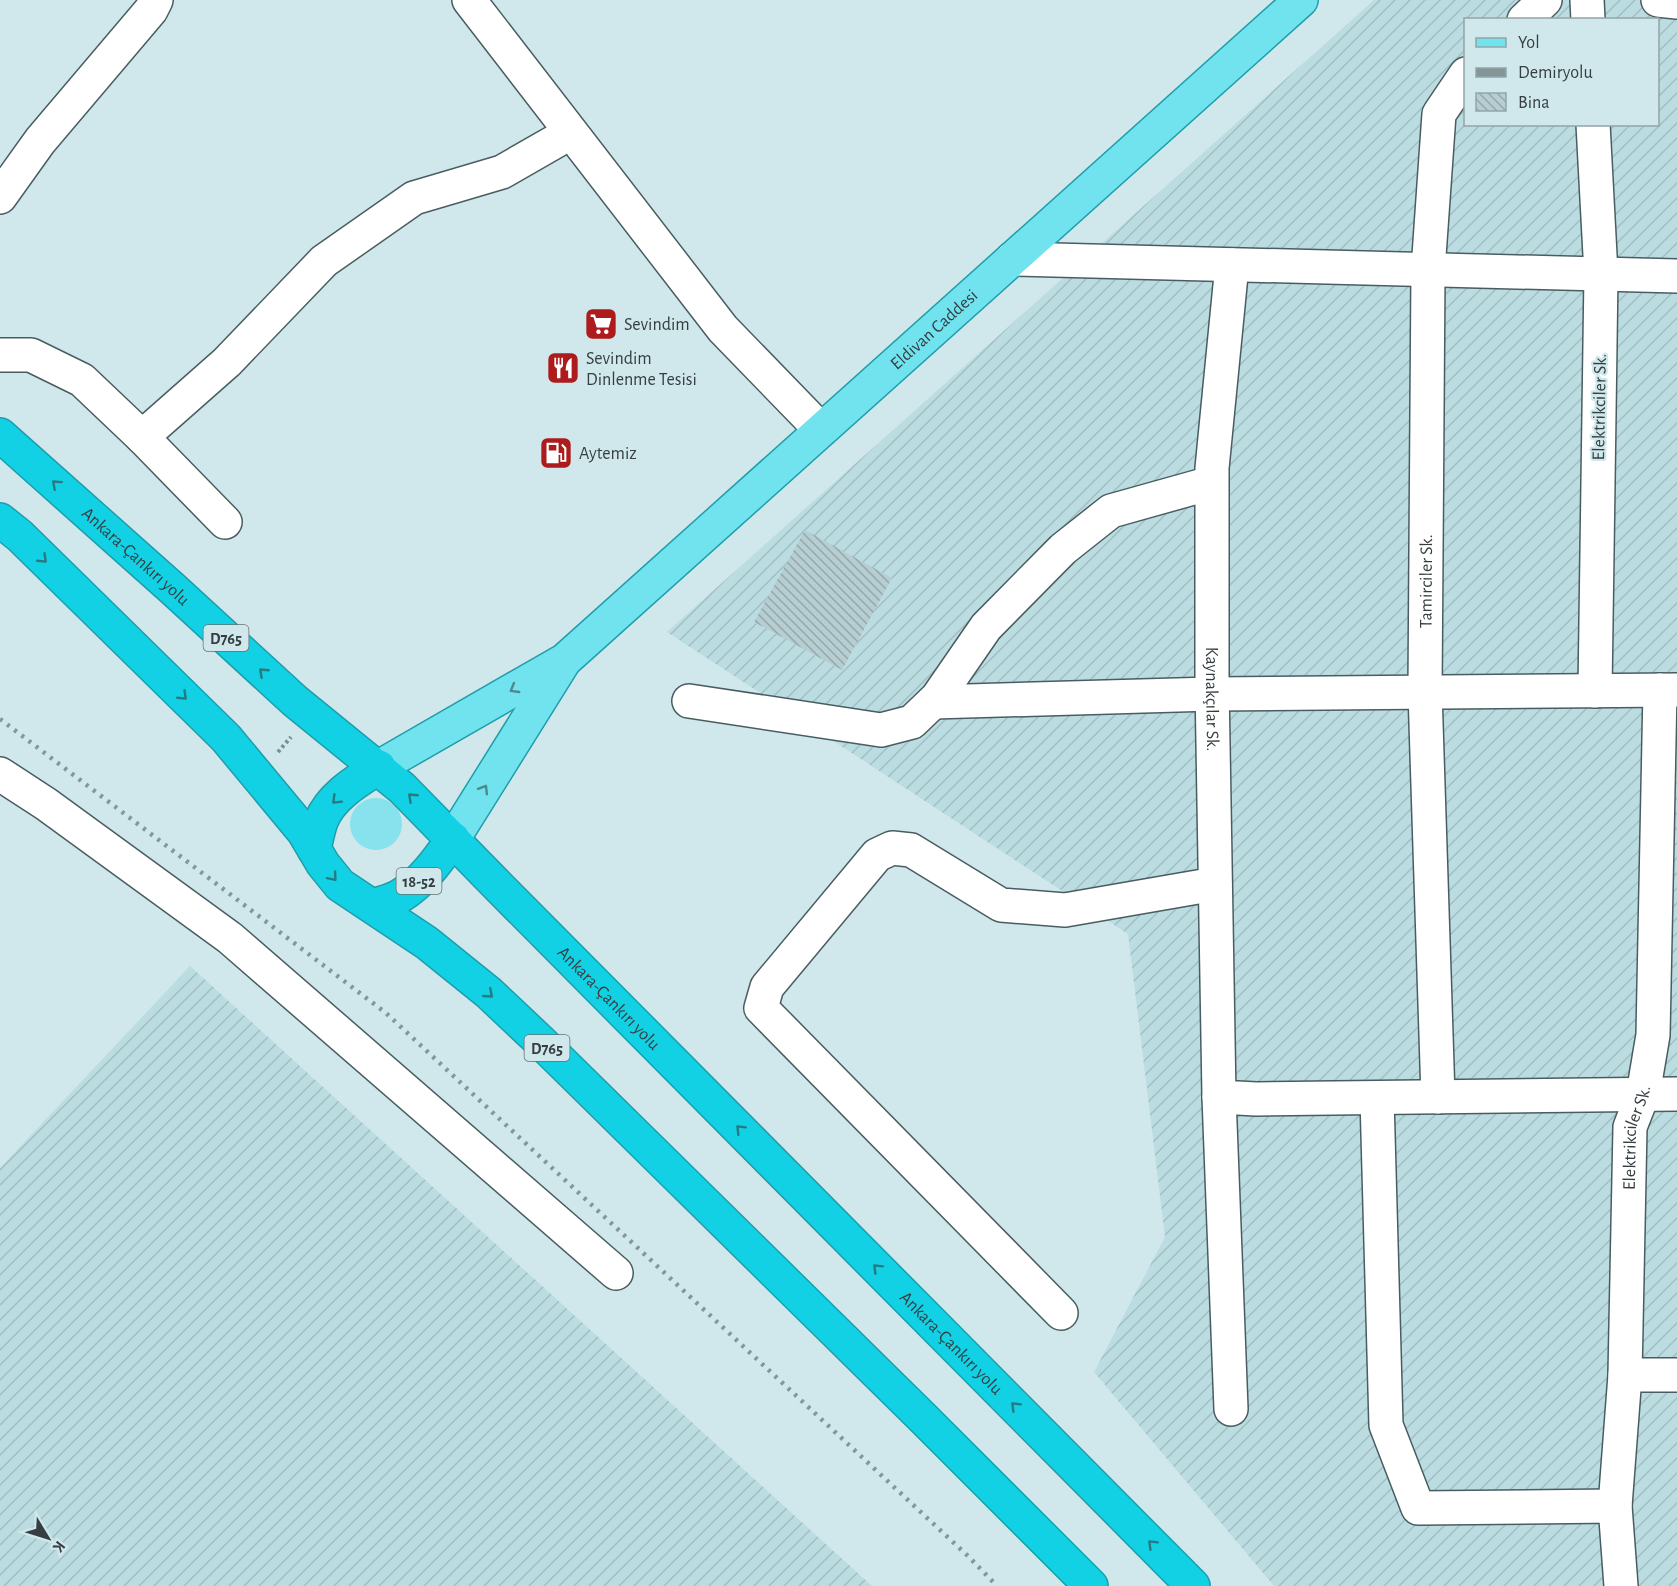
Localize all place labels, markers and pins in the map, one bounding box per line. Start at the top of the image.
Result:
supermarket icon: Sevindim [583,306,619,342]
place label: Sevindim [624,316,690,334]
restaurant icon: Sevindim Dinlenme Tesisi [545,350,581,386]
place label: Sevindim Dinlenme Tesisi [586,350,697,389]
fuel station icon: Aytemiz [538,435,574,471]
place label: Aytemiz [579,445,637,463]

